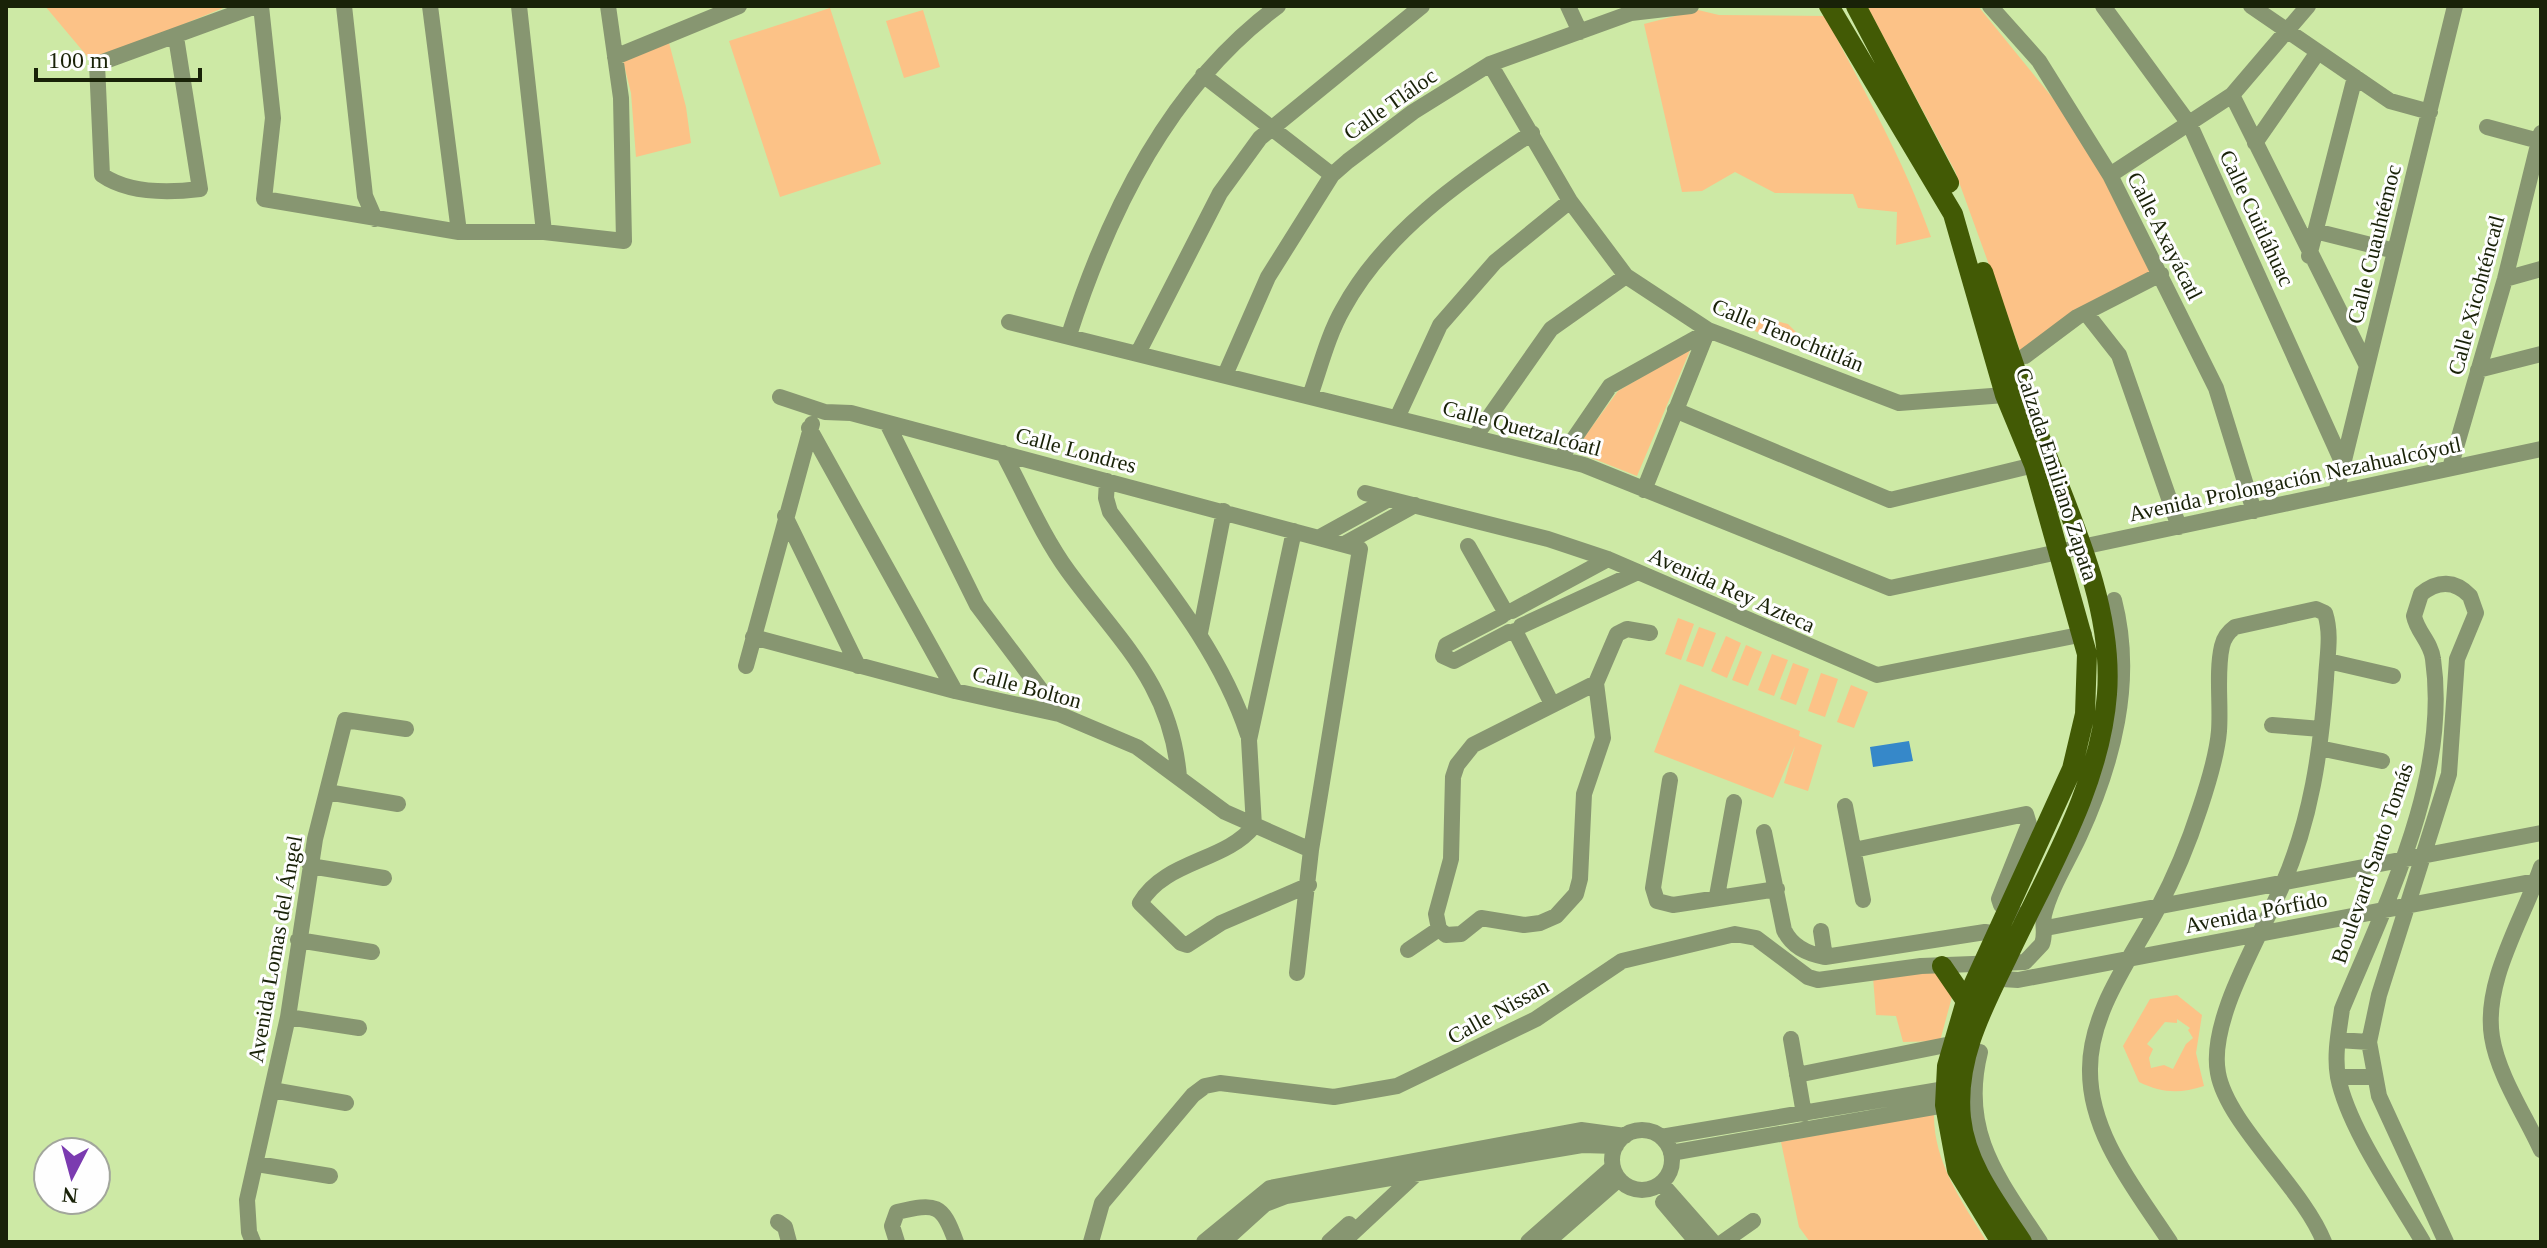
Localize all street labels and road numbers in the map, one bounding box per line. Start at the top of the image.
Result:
street label: Calle Tláloc [1339,63,1441,145]
street label: Calle Cuitláhuac [2215,146,2300,290]
street label: Calle Cuauhtémoc [2342,162,2406,326]
street label: Calle Axayácatl [2122,168,2208,304]
street label: Calle Xicohténcatl [2443,212,2509,378]
street label: Calle Tenochtitlán [1709,293,1867,377]
street label: Calzada Emiliano Zapata [2011,364,2103,584]
street label: Calle Quetzalcóatl [1440,395,1604,461]
street label: Calle Londres [1013,422,1139,478]
street label: Avenida Prolongación Nezahualcóyotl [2126,432,2464,526]
street label: Avenida Rey Azteca [1645,542,1819,638]
street label: Calle Bolton [970,660,1084,714]
street label: Boulevard Santo Tomás [2326,759,2418,967]
street label: Avenida Lomas del Ángel [243,834,307,1064]
street label: Avenida Pórfido [2183,886,2329,938]
street label: Calle Nissan [1443,973,1553,1049]

